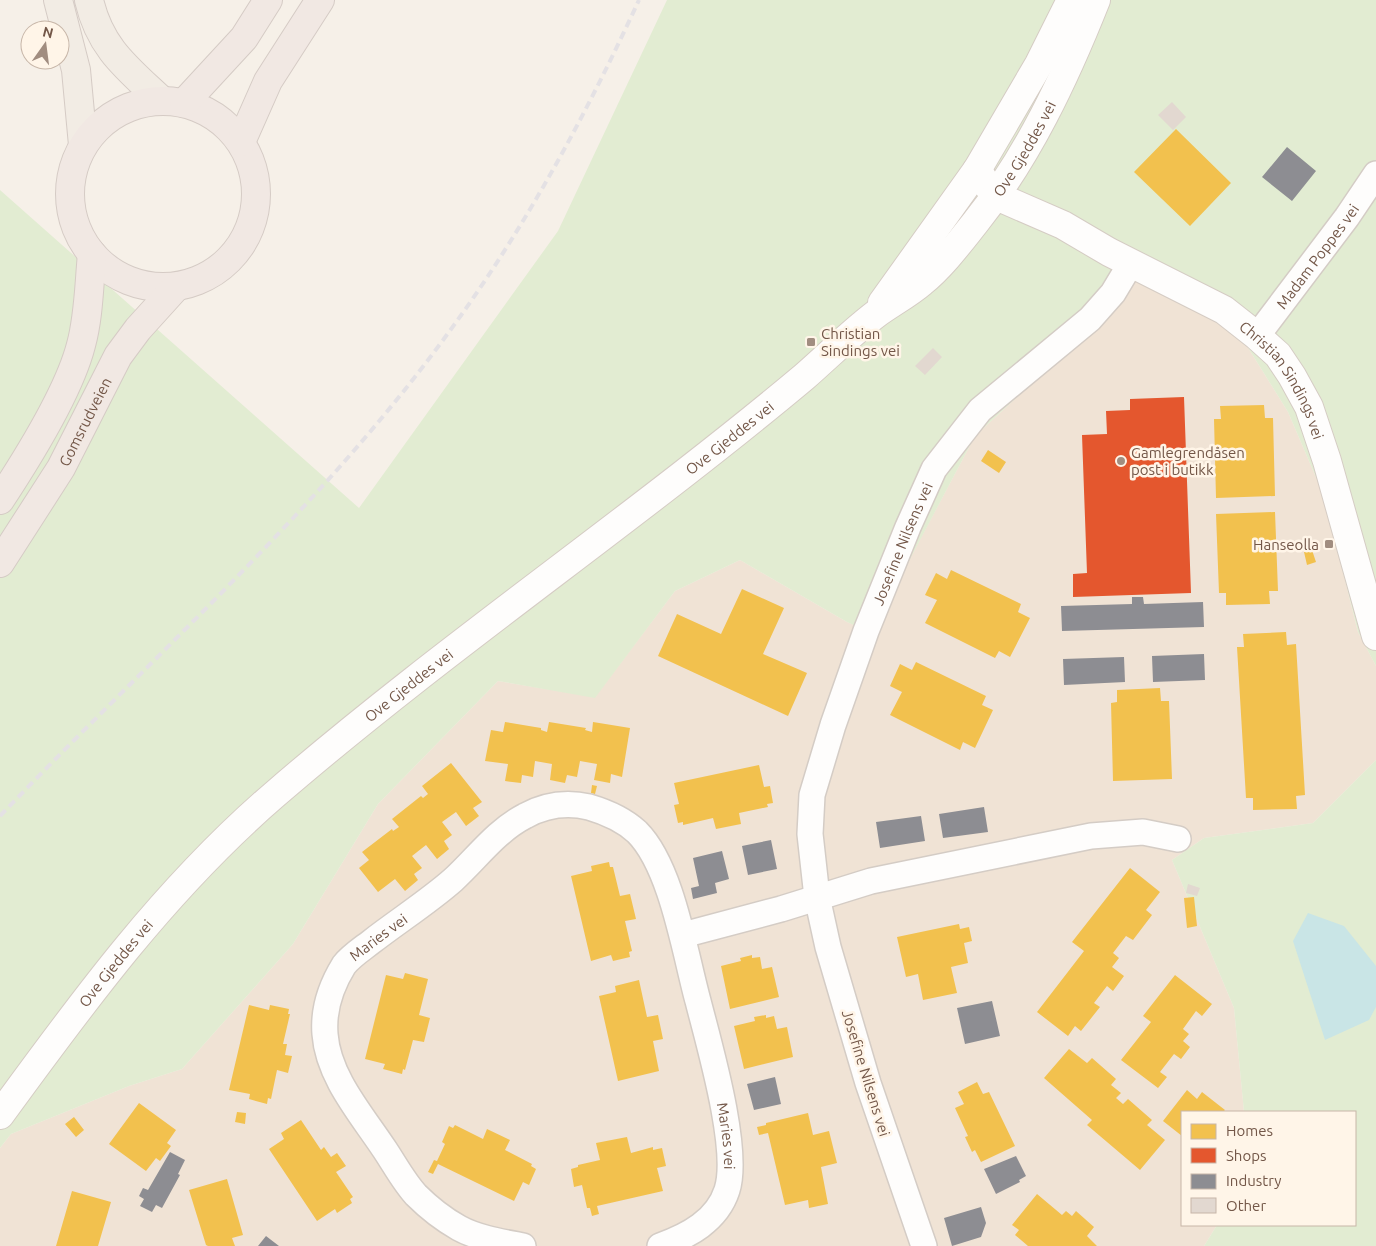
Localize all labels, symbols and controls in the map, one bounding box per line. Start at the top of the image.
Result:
north arrow [20,20,70,70]
text: N [41,23,55,41]
street label: Ove Gjeddes vei [989,98,1059,199]
street label: Madam Poppes vei [1272,201,1362,312]
street label: Christian Sindings vei [1236,317,1328,441]
place label: Christian Sindings vei [821,325,900,359]
marker: Christian Sindings vei [805,336,817,348]
street label: Gomsrudveien [55,374,114,469]
street label: Ove Gjeddes vei [682,398,777,478]
place label: Gamlegrendåsen post i butikk [1131,444,1245,478]
marker: Gamlegrendåsen post i butikk [1115,455,1127,467]
street label: Josefine Nilsens vei [869,480,935,607]
place label: Hanseolla [1253,536,1319,553]
marker: Hanseolla [1323,538,1335,550]
street label: Ove Gjeddes vei [361,645,456,725]
street label: Maries vei [346,910,410,964]
street label: Ove Gjeddes vei [75,916,156,1010]
street label: Josefine Nilsens vei [839,1008,893,1138]
street label: Maries vei [714,1101,739,1170]
legend [1181,1111,1356,1226]
text: Homes [1226,1122,1273,1139]
text: Shops [1226,1147,1267,1164]
text: Industry [1226,1172,1281,1189]
text: Other [1226,1197,1266,1214]

